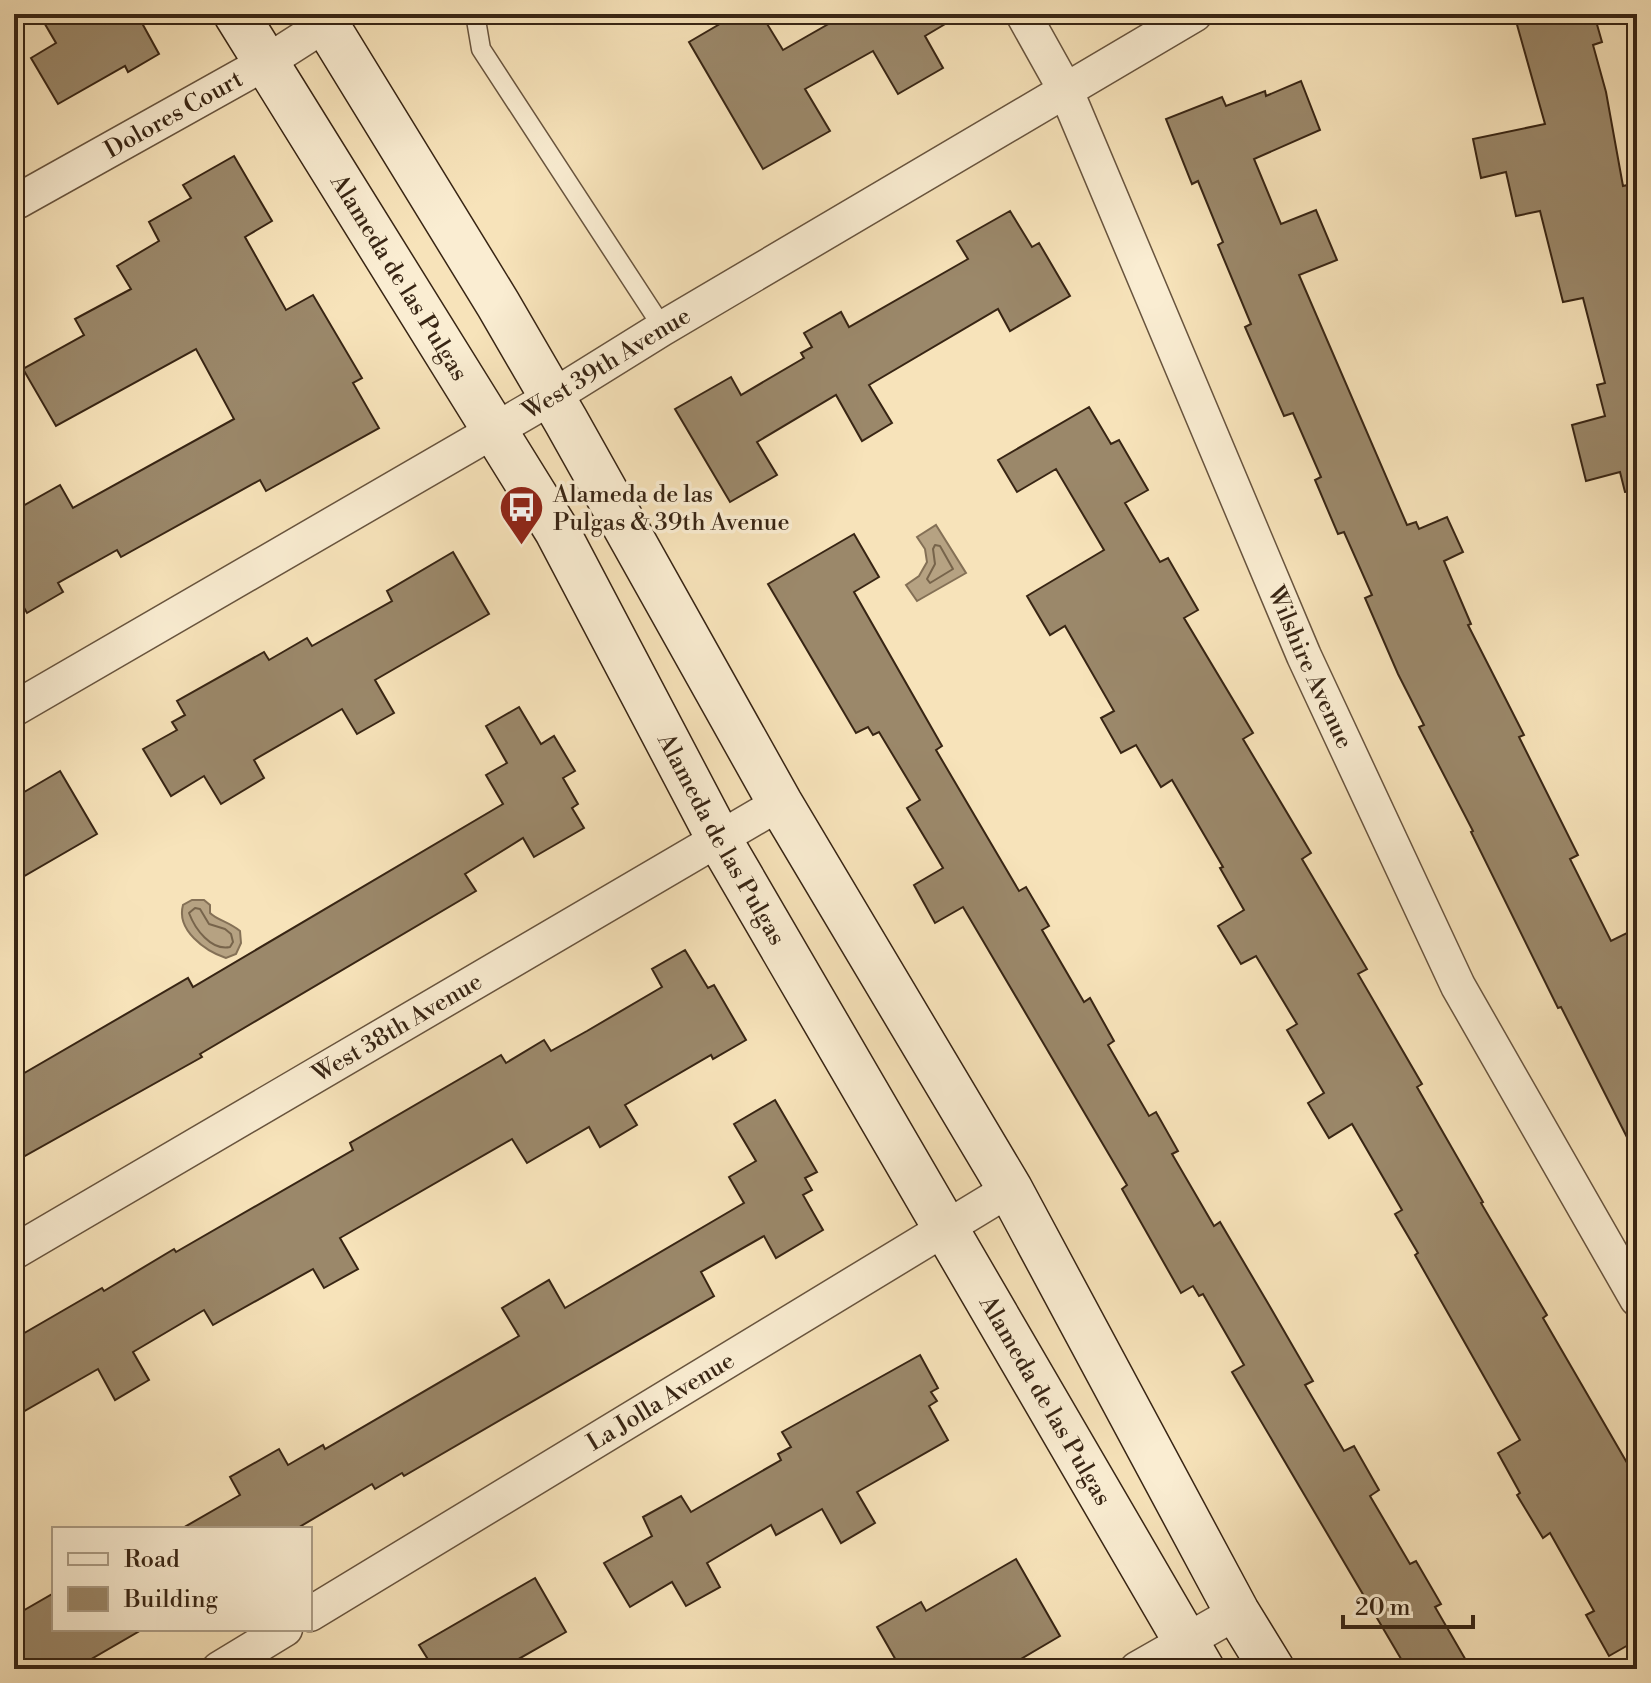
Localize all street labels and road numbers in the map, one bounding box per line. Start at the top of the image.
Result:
street label: Dolores Court [99,64,249,166]
street label: Alameda de las Pulgas [323,168,474,387]
street label: West 39th Avenue [517,301,696,427]
street label: Wilshire Avenue [1260,581,1359,754]
street label: Alameda de las Pulgas [650,728,792,951]
street label: West 38th Avenue [306,967,488,1090]
street label: Alameda de las Pulgas [972,1290,1118,1511]
street label: La Jolla Avenue [582,1346,740,1458]

